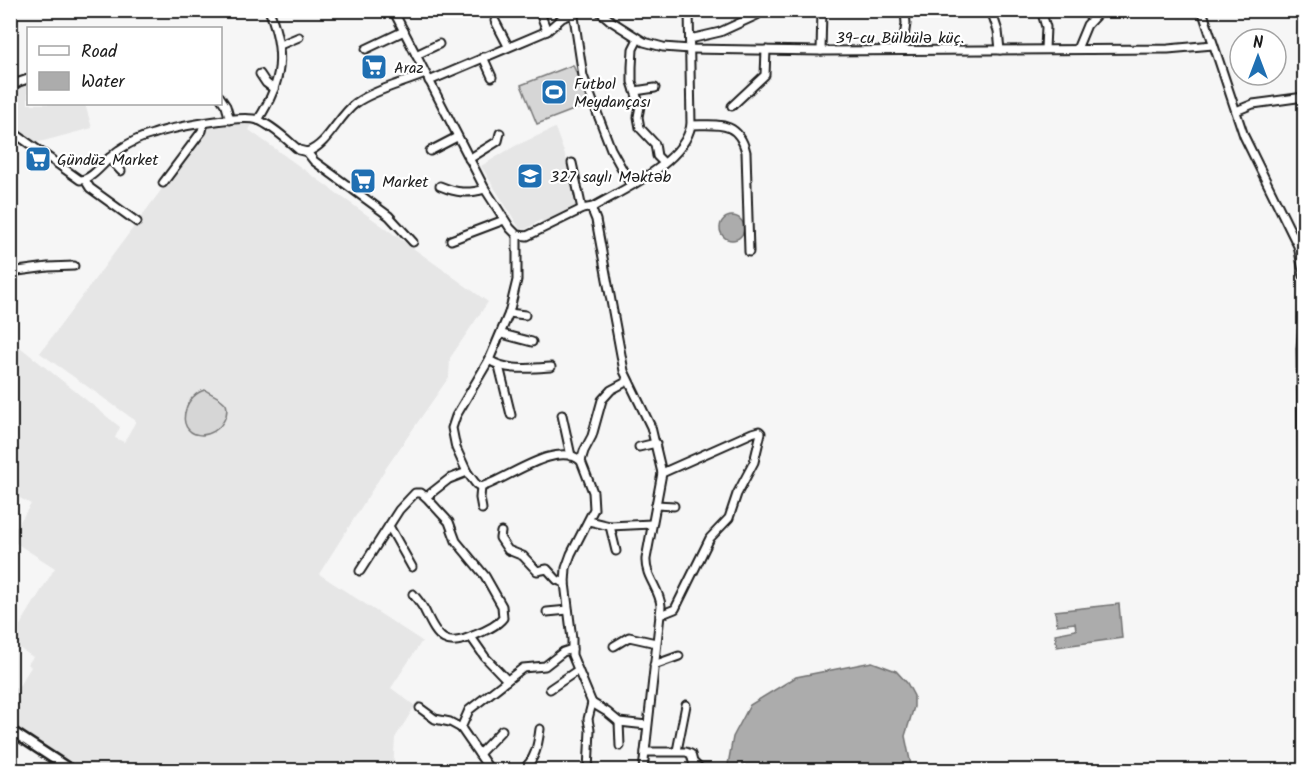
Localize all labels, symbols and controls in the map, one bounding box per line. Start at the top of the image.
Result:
street label: 39-cu Bülbülə küç. [836,26,964,51]
legend [27,27,222,105]
north arrow [1228,27,1288,87]
text: N [1253,31,1263,56]
text: Road [81,38,118,67]
supermarket icon: Araz [359,52,389,82]
place label: Araz [394,56,424,81]
text: Water [81,68,126,97]
place label: Futbol Meydançası [574,72,651,115]
sports icon: Futbol Meydançası [539,77,569,107]
supermarket icon: Gündüz Market [23,144,53,174]
place label: Gündüz Market [57,148,159,173]
school or university icon: 327 saylı Məktəb [515,161,545,191]
place label: 327 saylı Məktəb [550,165,672,190]
supermarket icon: Market [348,166,378,196]
place label: Market [382,170,429,195]

